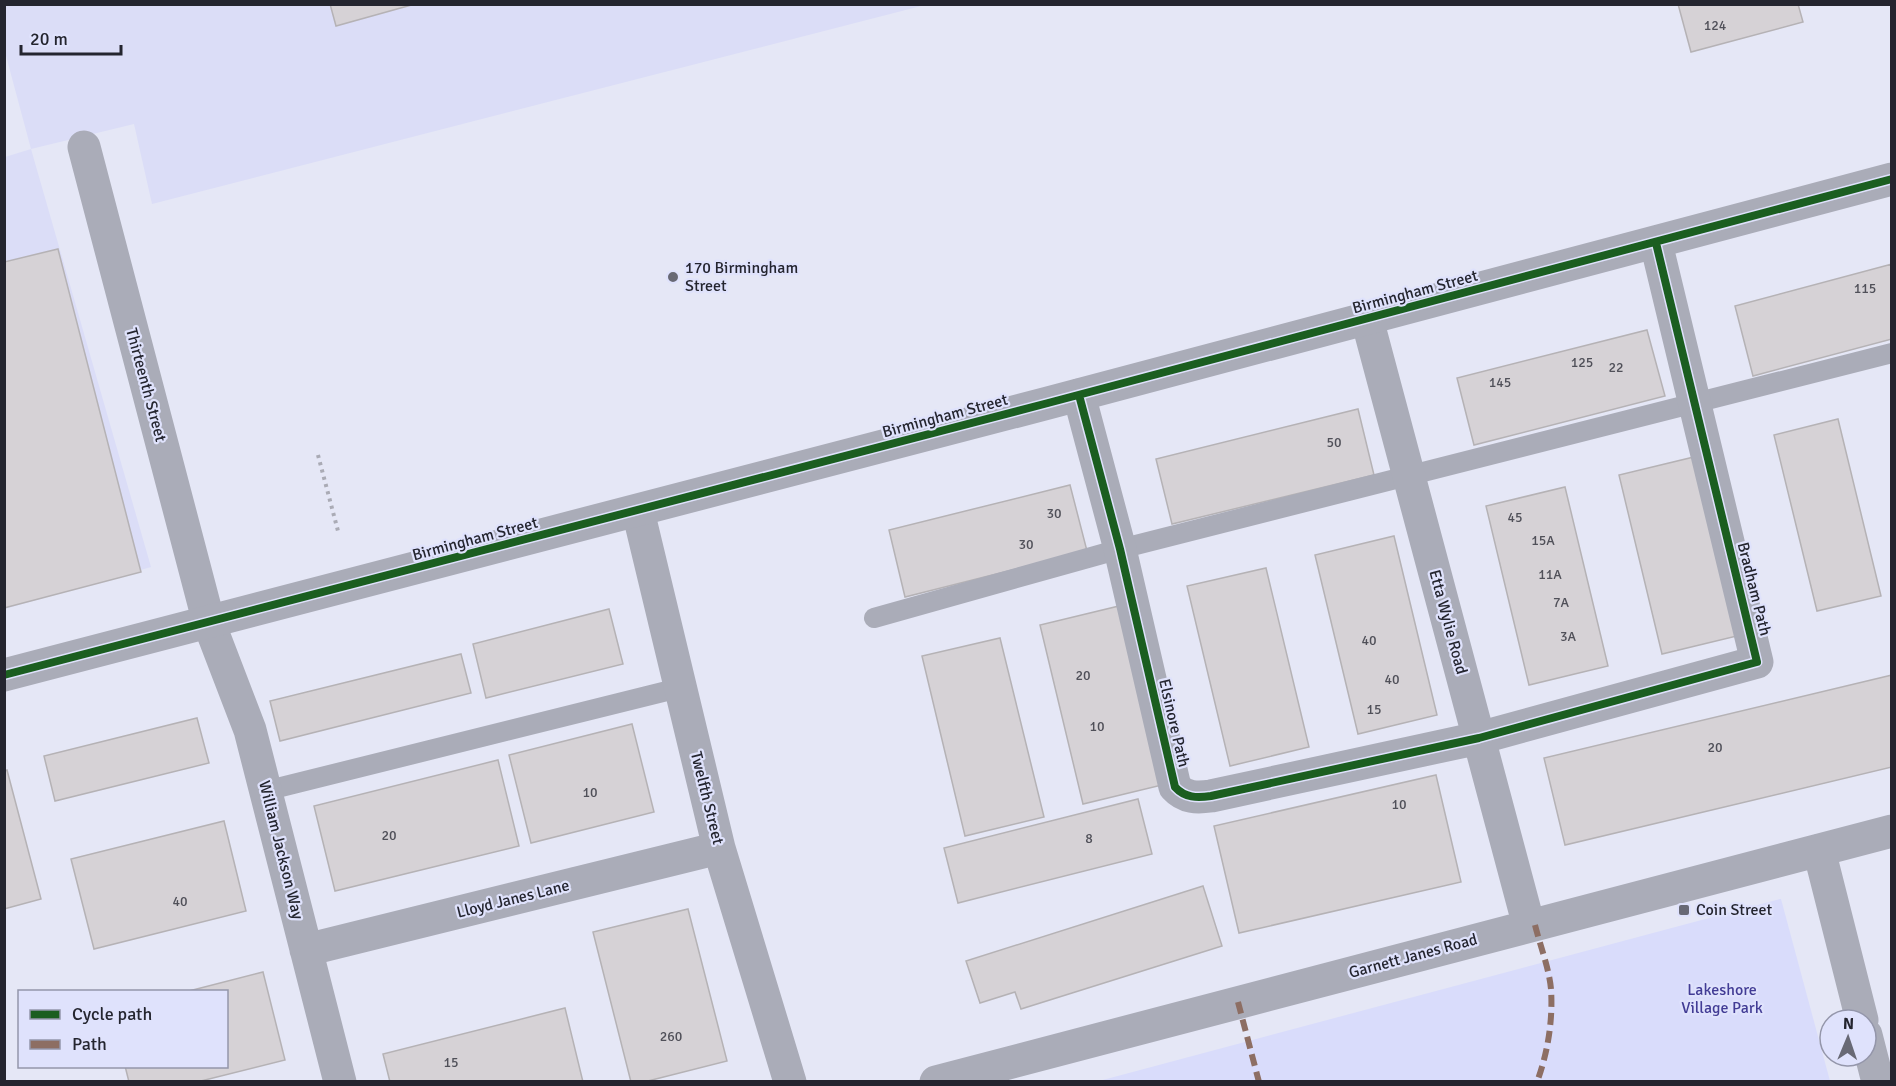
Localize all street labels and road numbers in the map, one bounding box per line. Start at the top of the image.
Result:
street label: Birmingham Street [1350,266,1480,318]
street label: Thirteenth Street [121,326,171,444]
street label: Birmingham Street [880,390,1010,442]
street label: Birmingham Street [410,513,540,565]
street label: Bradham Path [1733,540,1775,638]
street label: Etta Wylie Road [1424,567,1472,677]
street label: Elsinore Path [1154,677,1194,769]
street label: Twelfth Street [686,749,728,847]
street label: William Jackson Way [254,779,308,922]
street label: Lloyd Janes Lane [455,875,571,923]
street label: Garnett Janes Road [1347,929,1479,983]

